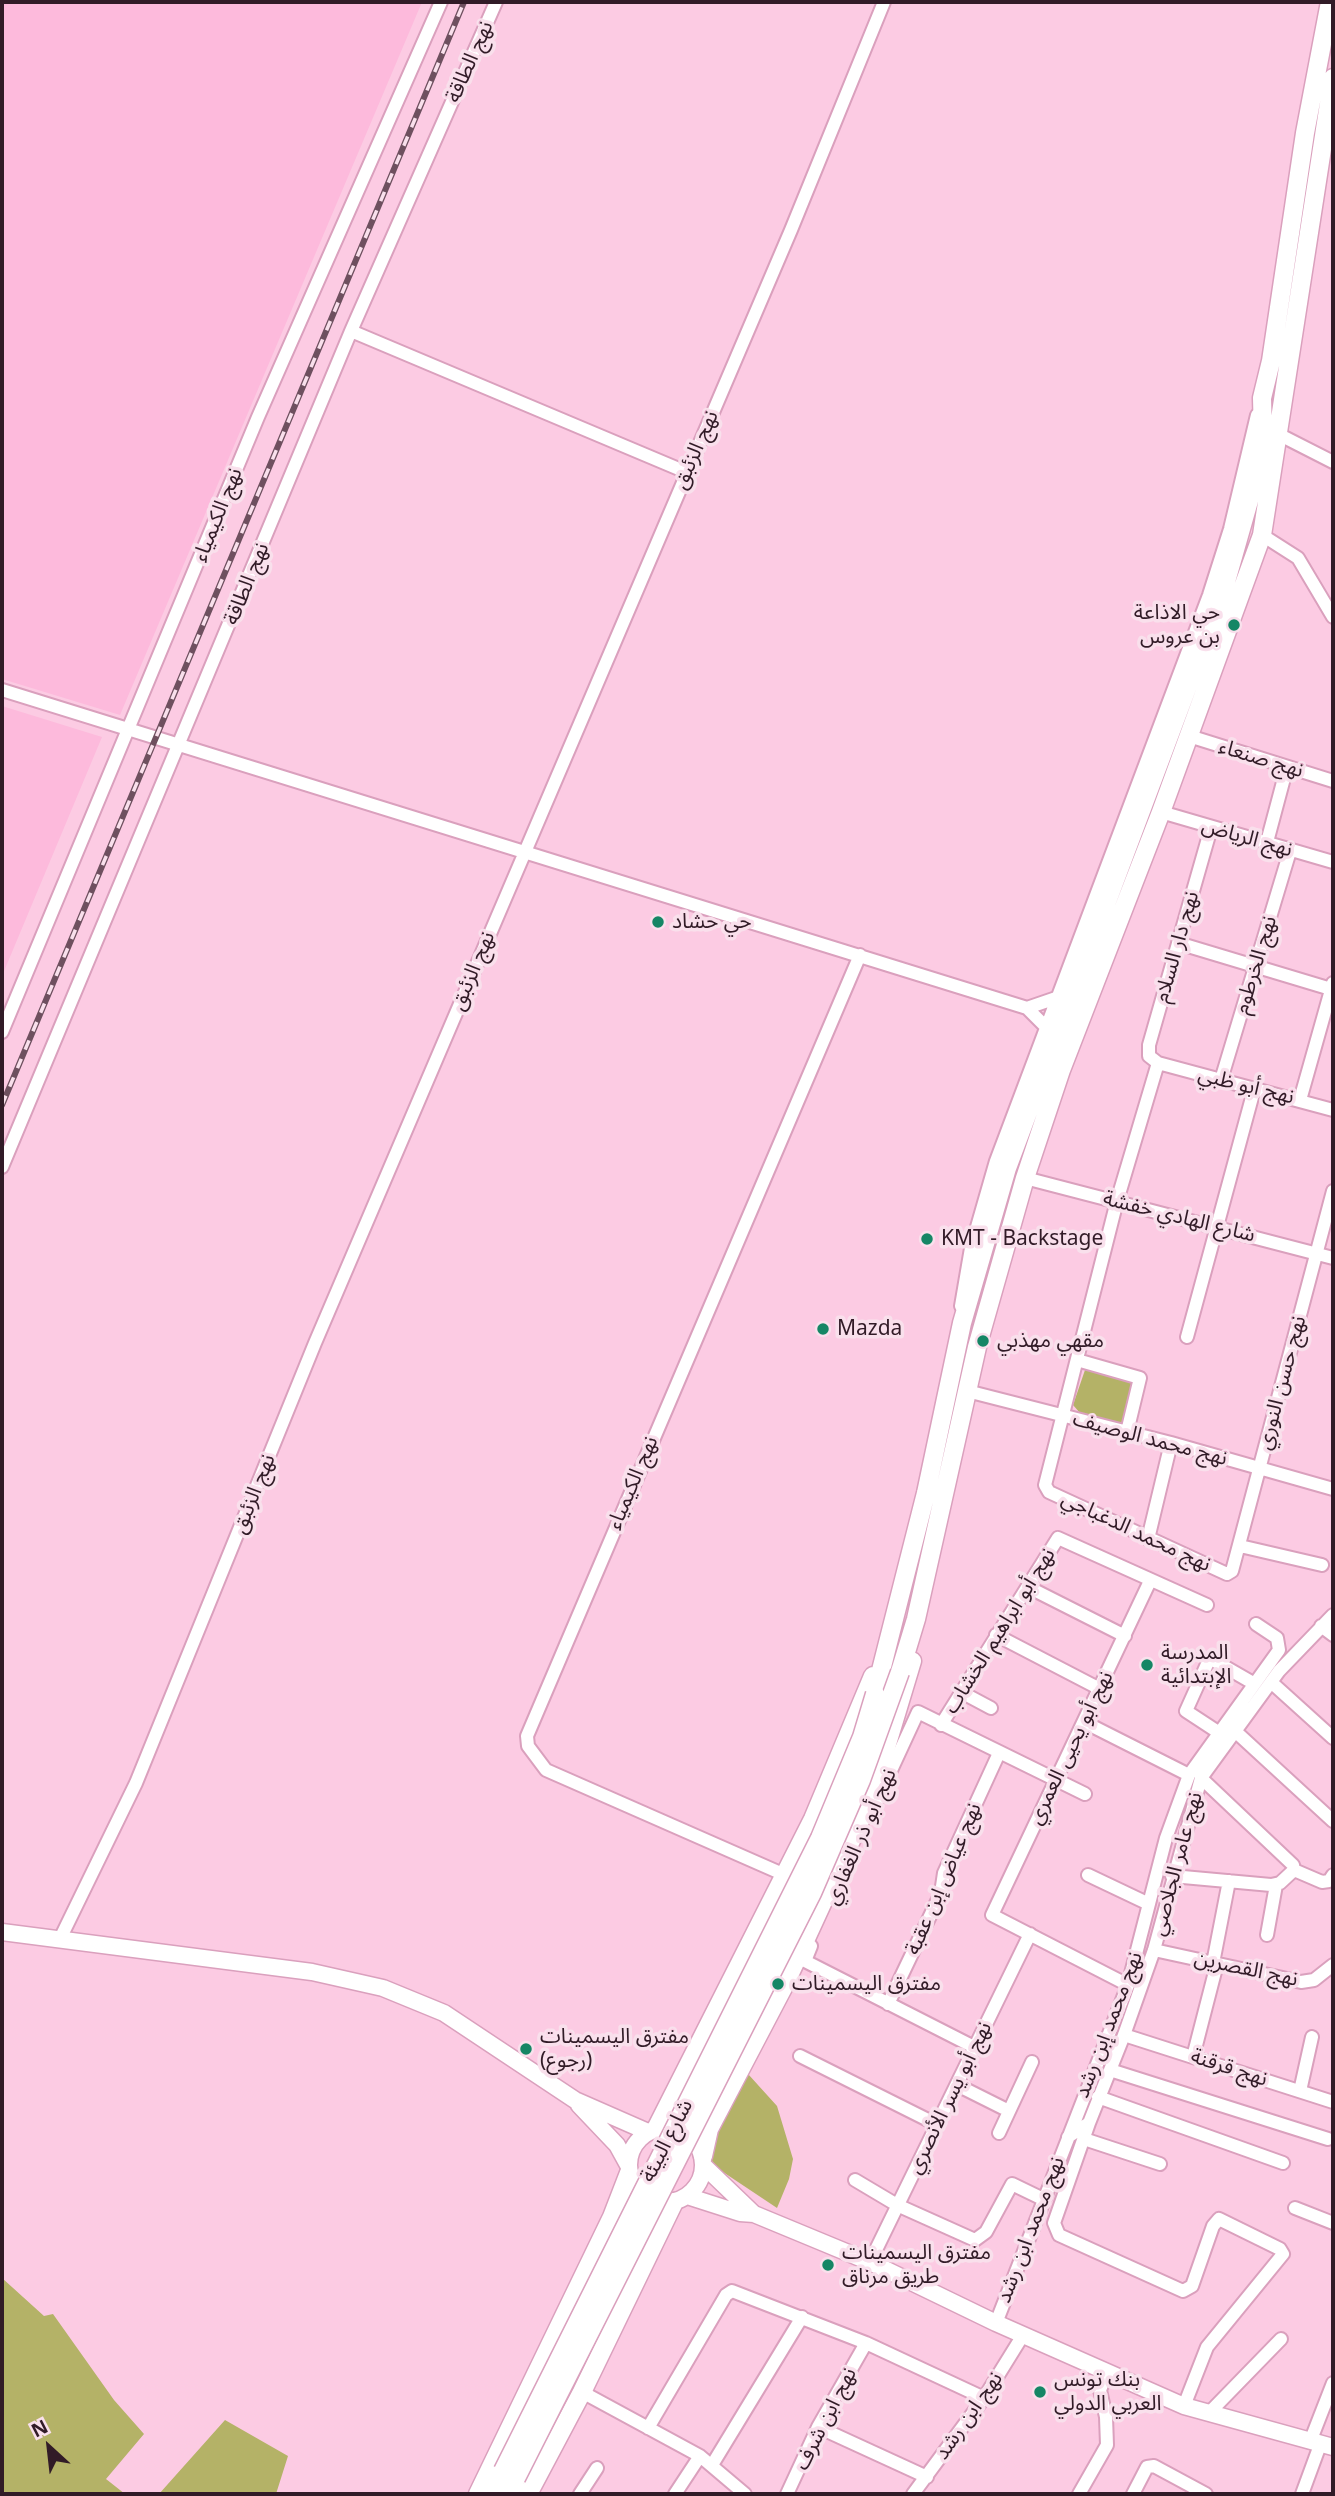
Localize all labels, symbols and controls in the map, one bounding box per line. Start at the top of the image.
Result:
street label: نهج الطاقة [441,17,499,107]
street label: نهج الزئبق [668,407,724,493]
street label: نهج الكيمياء [188,464,248,566]
street label: نهج الطاقة [219,539,275,629]
place label: حي الاذاعة بن عروس [1134,600,1220,650]
marker: حي الاذاعة بن عروس [1226,617,1242,633]
street label: نهج صنعاء [1216,734,1306,784]
street label: نهج الرياض [1199,813,1295,863]
street label: نهج دار السلام [1149,888,1205,1006]
place label: حي حشاد [672,909,752,935]
street label: نهج الخرطوم [1229,913,1283,1017]
marker: حي حشاد [650,914,666,930]
street label: نهج الزئبق [445,928,501,1014]
street label: نهج أبو ظبي [1195,1062,1297,1110]
street label: شارع الهادي خفشة [1100,1186,1258,1248]
place label: KMT - Backstage [941,1226,1103,1252]
marker: KMT - Backstage [919,1231,935,1247]
street label: نهج حسن النوري [1252,1313,1312,1453]
place label: Mazda [837,1316,902,1342]
marker: Mazda [815,1321,831,1337]
place label: مقهي مهذبي [997,1328,1104,1354]
marker: مقهي مهذبي [975,1333,991,1349]
street label: نهج محمد الوصيف [1070,1406,1230,1472]
street label: نهج الكيمياء [602,1432,664,1534]
street label: نهج الزئبق [227,1451,281,1537]
street label: نهج محمد الدغباجي [1057,1486,1215,1578]
street label: نهج أبو ابراهيم الخشاب [939,1544,1061,1718]
place label: المدرسة الإبتدائية [1161,1640,1232,1690]
marker: المدرسة الإبتدائية [1139,1657,1155,1673]
street label: نهج أبو يحيى العمري [1023,1667,1119,1829]
street label: نهج أبو ذر الغفاري [820,1765,902,1909]
street label: نهج عامر الجلاصي [1146,1789,1208,1939]
street label: نهج عياض إبن عقبة [901,1799,987,1959]
street label: نهج القصرين [1192,1946,1300,1992]
street label: نهج محمد إبن رشد [1070,1948,1148,2102]
place label: مفترق اليسمينات [792,1971,941,1997]
marker: مفترق اليسمينات [770,1976,786,1992]
street label: نهج أبو يسر الأنصري [902,2018,998,2178]
place label: مفترق اليسمينات (رجوع) [540,2024,689,2074]
marker: مفترق اليسمينات (رجوع) [518,2041,534,2057]
street label: نهج قرقنة [1187,2044,1271,2092]
street label: شارع البيئة [636,2095,698,2187]
street label: نهج محمد ابن رشد [992,2153,1070,2307]
place label: مفترق اليسمينات طريق مرناق [842,2240,991,2290]
marker: مفترق اليسمينات طريق مرناق [820,2257,836,2273]
street label: نهج ابن شرف [789,2364,863,2474]
street label: نهج ابن رشد [930,2367,1008,2465]
place label: بنك تونس العربي الدولي [1054,2367,1162,2417]
marker: بنك تونس العربي الدولي [1032,2384,1048,2400]
north arrow [14,2412,84,2482]
text: N [27,2413,52,2443]

